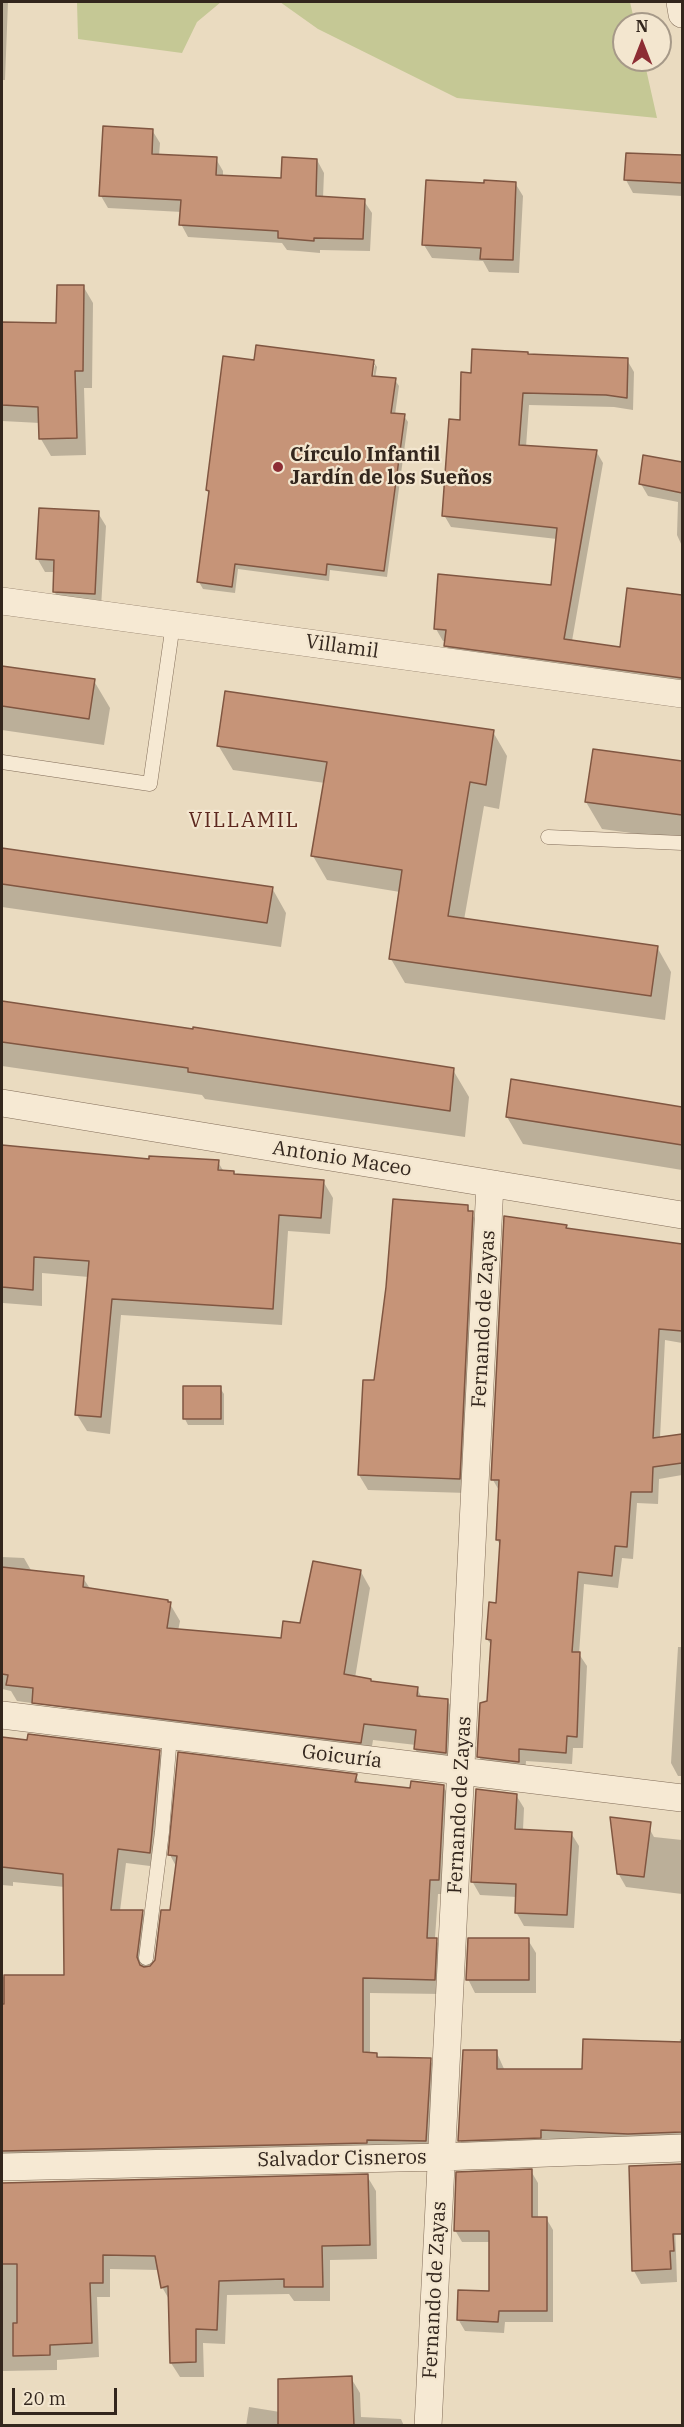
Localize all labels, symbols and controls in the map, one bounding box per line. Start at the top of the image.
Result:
north arrow [612,12,672,72]
text: N [636,16,648,36]
place label: Círculo Infantil Jardín de los Sueños [290,443,492,490]
marker: Círculo Infantil Jardín de los Sueños [271,460,285,474]
street label: Villamil [304,630,380,664]
district label: VILLAMIL [189,808,299,834]
street label: Antonio Maceo [271,1136,413,1182]
street label: Fernando de Zayas [467,1230,501,1408]
street label: Fernando de Zayas [443,1716,477,1894]
street label: Goicuría [300,1740,384,1774]
street label: Salvador Cisneros [257,2146,427,2172]
street label: Fernando de Zayas [418,2201,452,2379]
scale bar [15,2376,120,2414]
text: 20 m [23,2387,66,2410]

